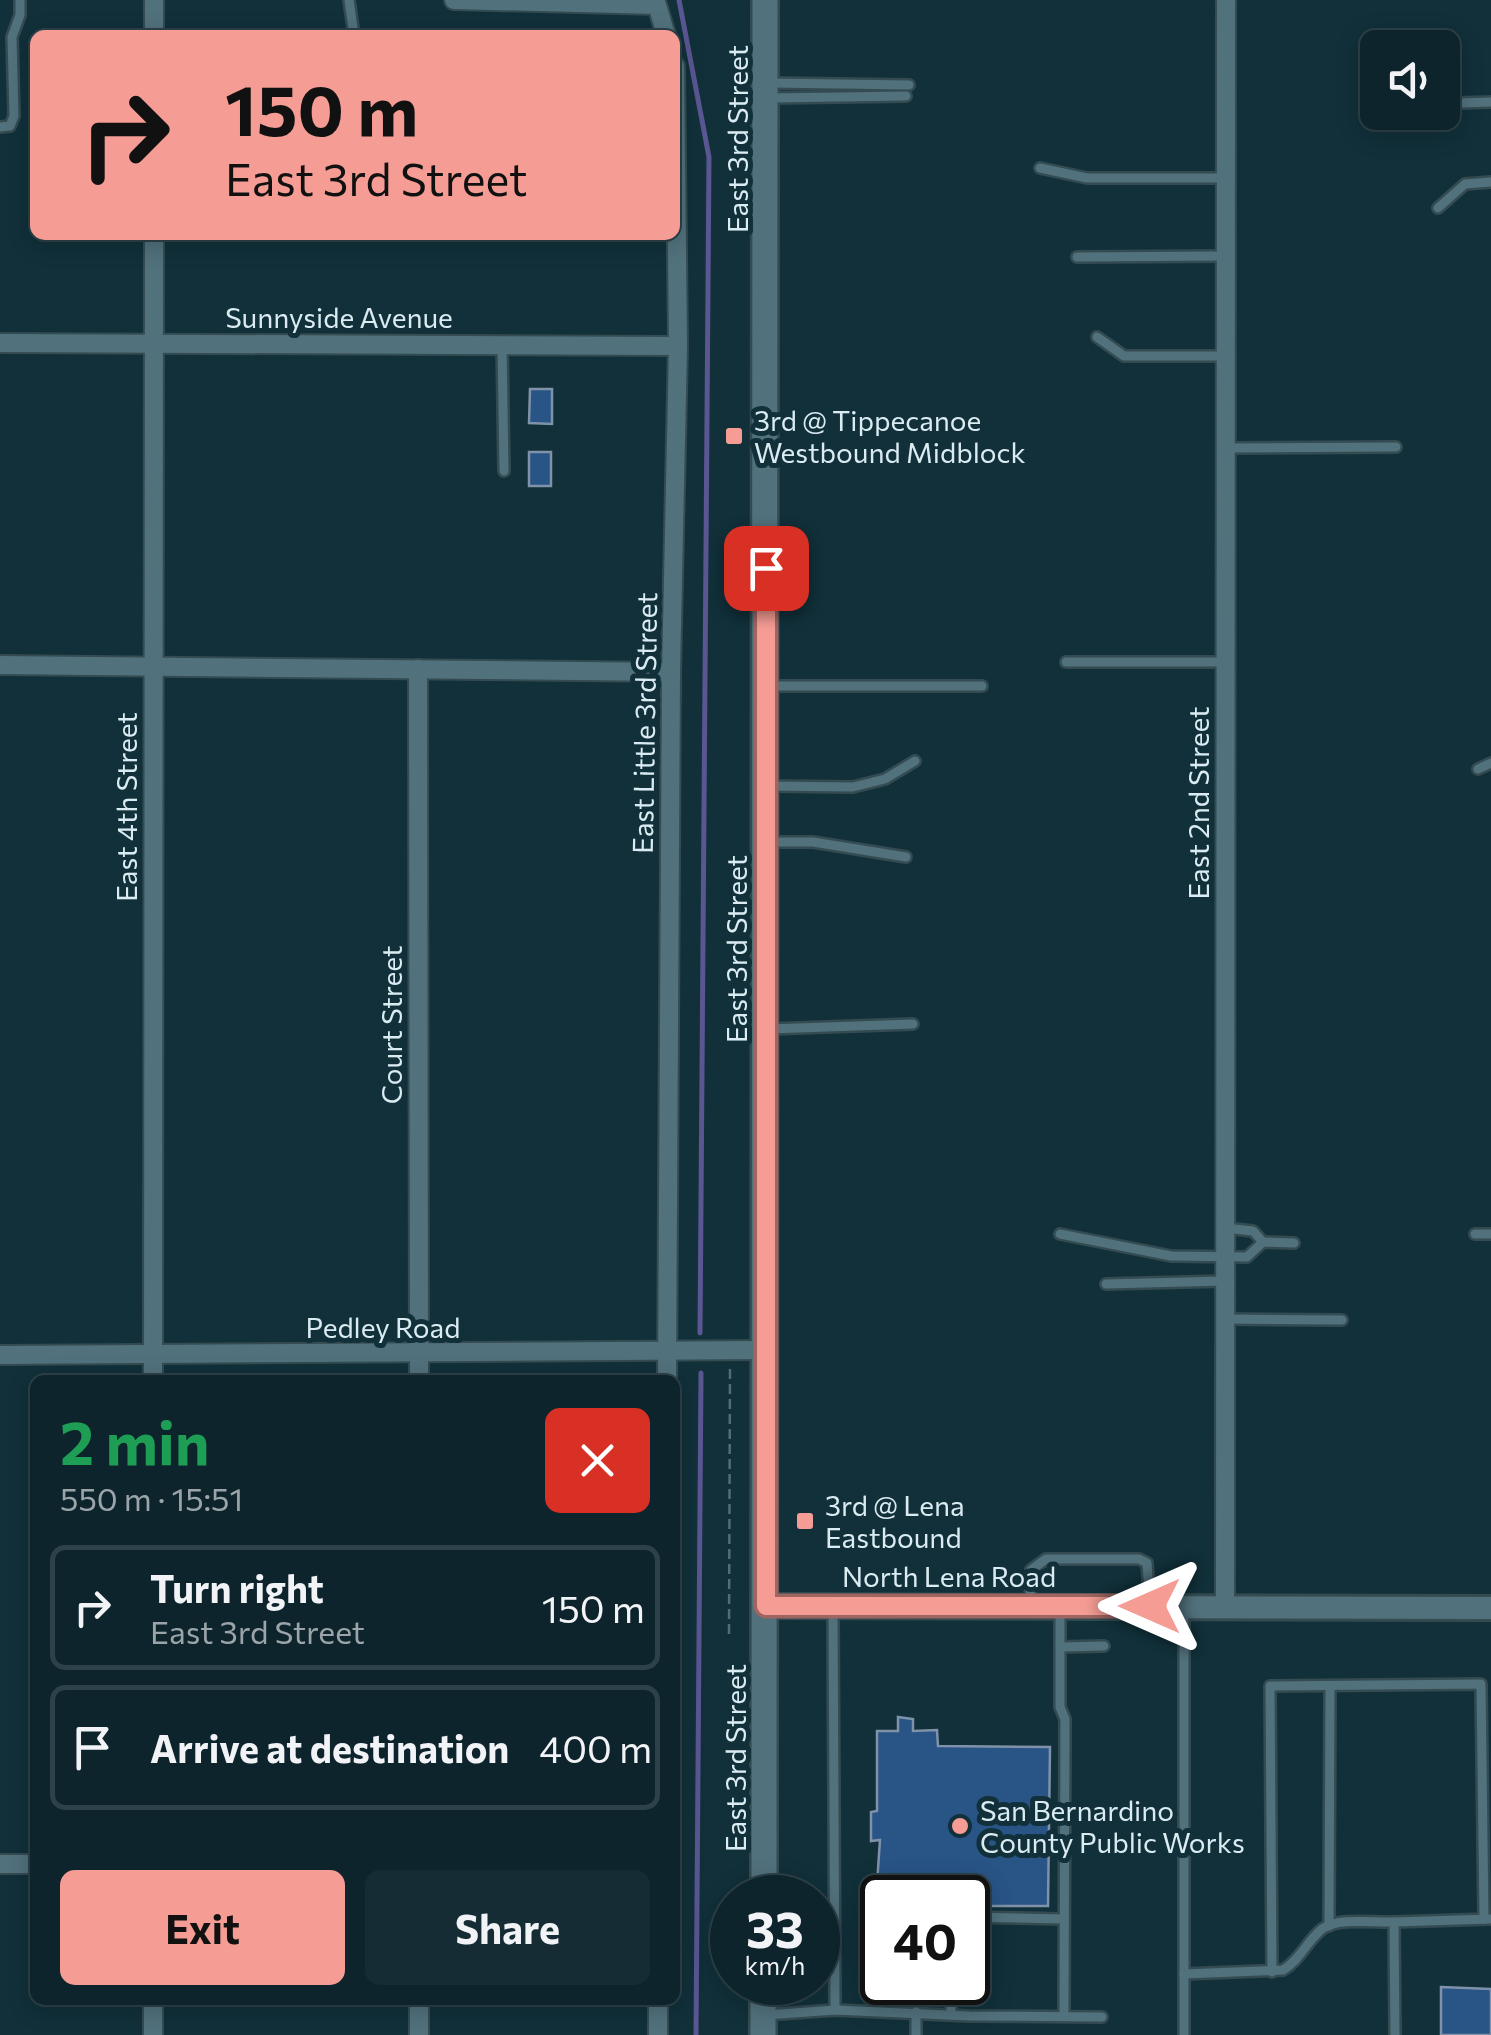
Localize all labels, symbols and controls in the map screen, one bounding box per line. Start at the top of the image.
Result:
map controls [1360,30,1460,130]
button: sound [1360,30,1460,130]
street label: East 3rd Street [720,45,754,233]
text: 150 m [225,65,418,150]
icon: right [60,70,190,200]
text: East 3rd Street [225,150,527,205]
street label: Sunnyside Avenue [225,300,453,334]
place label: 3rd @ Tippecanoe Westbound Midblock [754,403,1026,469]
marker: 3rd @ Tippecanoe Westbound Midblock [723,425,745,447]
pin [724,526,809,611]
icon: arrive [739,541,794,596]
street label: East Little 3rd Street [625,592,663,854]
street label: East 2nd Street [1181,706,1215,900]
street label: East 4th Street [109,712,143,902]
street label: East 3rd Street [719,855,753,1043]
street label: Court Street [374,946,408,1104]
street label: Pedley Road [306,1310,460,1344]
text: 2 min [60,1404,209,1477]
button: close [545,1408,650,1513]
text: 550 m · 15:51 [60,1478,243,1518]
place label: 3rd @ Lena Eastbound [825,1488,965,1554]
marker: 3rd @ Lena Eastbound [794,1510,816,1532]
position arrow [1098,1554,1202,1658]
street label: North Lena Road [842,1559,1056,1593]
text: Turn right [150,1564,324,1611]
icon: right [65,1580,120,1635]
text: 150 m [542,1584,645,1631]
text: East 3rd Street [150,1611,365,1651]
street label: East 3rd Street [718,1664,752,1852]
icon: arrive [65,1720,120,1775]
text: Arrive at destination [150,1724,509,1771]
text: 400 m [539,1724,652,1771]
place label: San Bernardino County Public Works [980,1793,1245,1859]
marker: San Bernardino County Public Works [949,1815,971,1837]
button: Exit [60,1870,345,1985]
button: Share [365,1870,650,1985]
speed limit sign: 40 [860,1875,990,2005]
text: 33 [746,1897,804,1958]
text: km/h [745,1950,805,1980]

